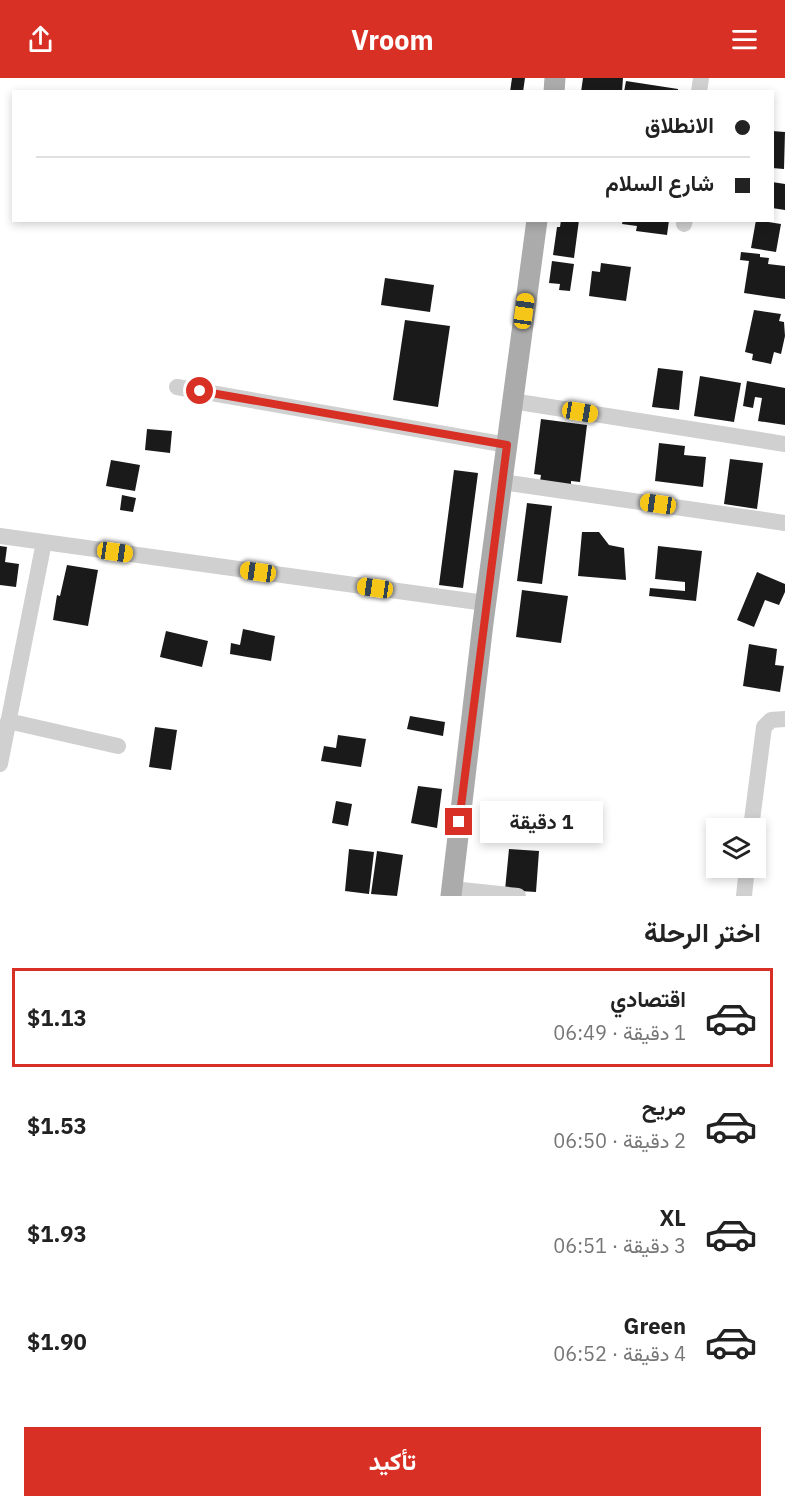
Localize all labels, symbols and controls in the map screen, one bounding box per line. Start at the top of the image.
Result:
text: Vroom [351,22,434,57]
icon: share [24,23,57,56]
icon: menu [728,23,761,56]
text: الانطلاق [645,110,714,139]
text: شارع السلام [605,168,714,197]
car [513,292,535,330]
route start [186,377,213,404]
car [561,400,599,424]
car [639,493,677,515]
car [96,541,134,563]
car [239,561,277,583]
car [356,577,394,599]
callout: 1 دقيقة [480,801,603,843]
route end [445,808,472,835]
text: 1 دقيقة [510,808,573,835]
map controls [706,818,766,878]
button: layers [706,818,766,878]
text: اختر الرحلة [644,914,761,949]
text: اقتصادي [610,984,686,1013]
icon: car [704,991,758,1045]
text: $1.13 [27,1003,87,1032]
text: 1 دقيقة · 06:49 [553,1019,686,1046]
text: مريح [642,1092,686,1121]
icon: car [704,1099,758,1153]
text: $1.53 [27,1111,87,1140]
text: 2 دقيقة · 06:50 [553,1127,686,1154]
text: XL [660,1203,686,1232]
icon: car [704,1207,758,1261]
text: $1.93 [27,1219,87,1248]
text: 3 دقيقة · 06:51 [553,1232,686,1259]
text: Green [624,1311,686,1340]
icon: car [704,1315,758,1369]
text: $1.90 [27,1327,87,1356]
text: 4 دقيقة · 06:52 [553,1340,686,1367]
button: تأكيد [24,1427,761,1496]

